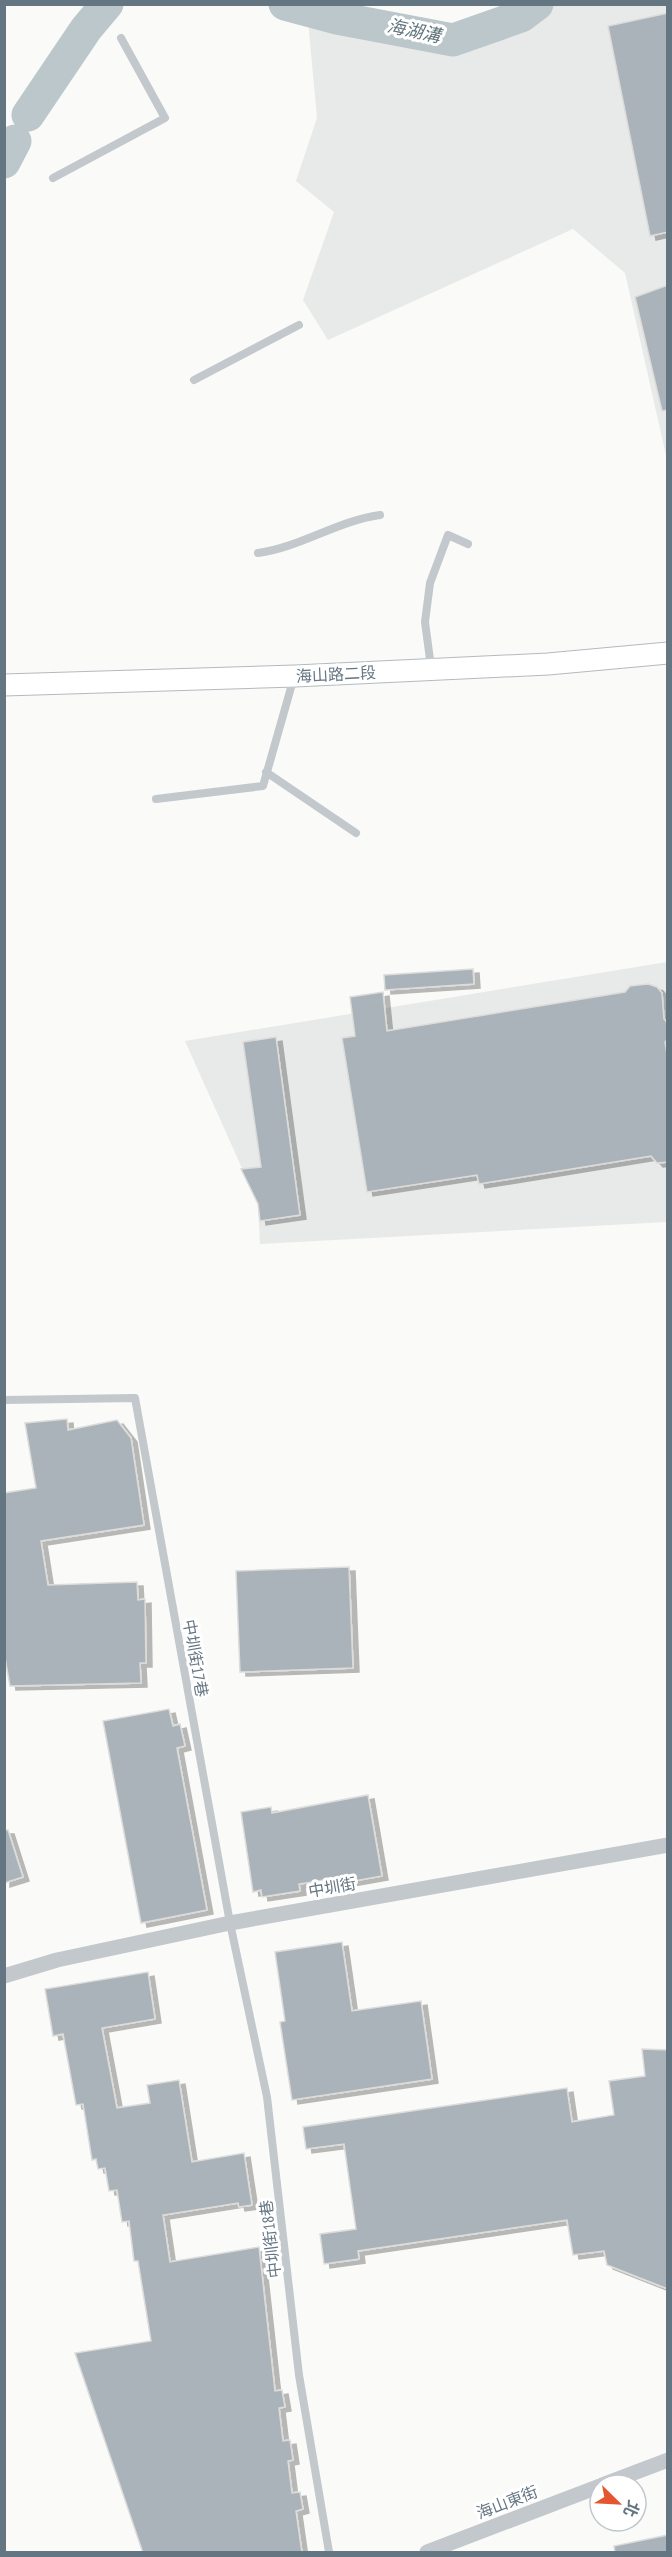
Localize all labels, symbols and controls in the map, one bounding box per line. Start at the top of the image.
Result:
water label: 海湖溝 [385,14,446,48]
street label: 海山路二段 [296,662,376,686]
street label: 中圳街17巷 [179,1618,213,1698]
street label: 中圳街 [307,1873,357,1901]
street label: 中圳街18巷 [255,2199,285,2279]
north arrow [588,2473,648,2533]
street label: 海山東街 [474,2481,540,2523]
text: 北 [619,2498,644,2520]

